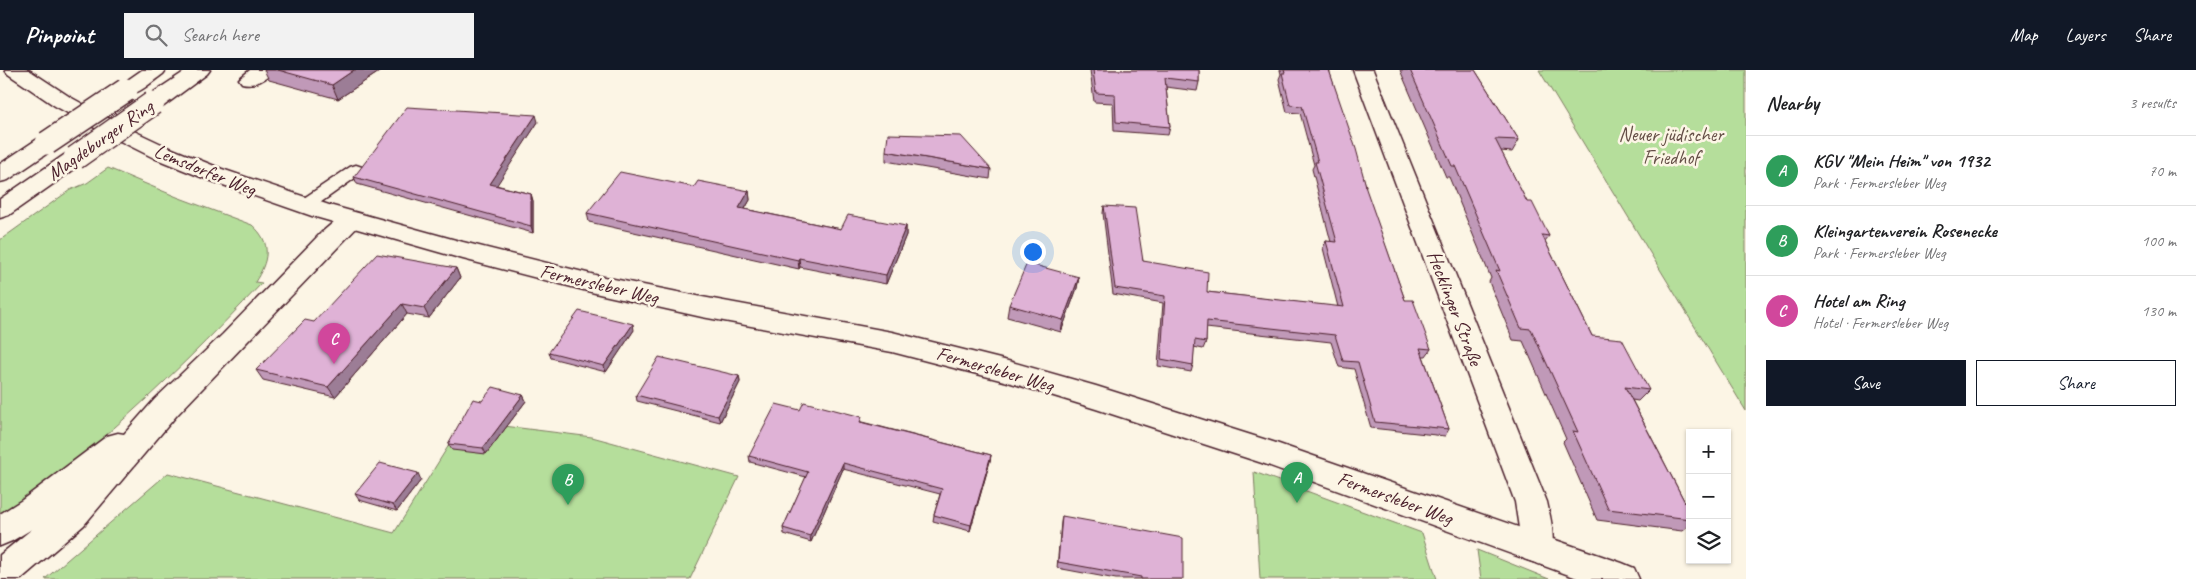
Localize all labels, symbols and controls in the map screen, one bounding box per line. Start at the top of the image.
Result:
search box [124,13,474,58]
text: Pinpoint [25,20,94,50]
icon: search [142,21,170,49]
text: Search here [182,23,259,47]
text: Map [2010,24,2038,46]
text: Layers [2066,24,2105,46]
text: Share [2133,24,2171,46]
text: Nearby [1766,90,1819,116]
street label: Magdeburger Ring [42,93,160,186]
text: 3 results [2129,93,2176,113]
park label: Neuer jüdischer Friedhof [1619,122,1725,170]
street label: Lemsdorfer Weg [150,138,260,202]
text: KGV "Mein Heim" von 1932 [1813,149,1990,173]
text: A [1778,161,1786,181]
text: 70 m [2149,161,2176,181]
text: Park · Fermersleber Weg [1813,173,1945,193]
text: Kleingartenverein Rosenecke [1813,219,1997,243]
text: B [1778,231,1786,251]
text: 100 m [2142,231,2176,251]
your location [1020,239,1046,265]
text: Park · Fermersleber Weg [1813,243,1945,263]
street label: Hecklinger Straße [1422,247,1489,370]
street label: Fermersleber Weg [538,258,662,310]
text: Hotel am Ring [1813,289,1904,313]
text: C [1778,301,1786,321]
text: 130 m [2142,301,2176,321]
text: Hotel · Fermersleber Weg [1813,313,1948,333]
pin: C [318,323,350,364]
street label: Fermersleber Weg [934,340,1058,398]
button: Save [1766,360,1966,406]
button: Share [1976,360,2176,406]
map controls [1686,429,1731,564]
button: + [1686,429,1731,474]
pin: A [1281,462,1313,503]
pin: B [552,464,584,505]
street label: Fermersleber Weg [1334,466,1458,531]
button: − [1686,474,1731,519]
button: layers [1686,519,1731,564]

